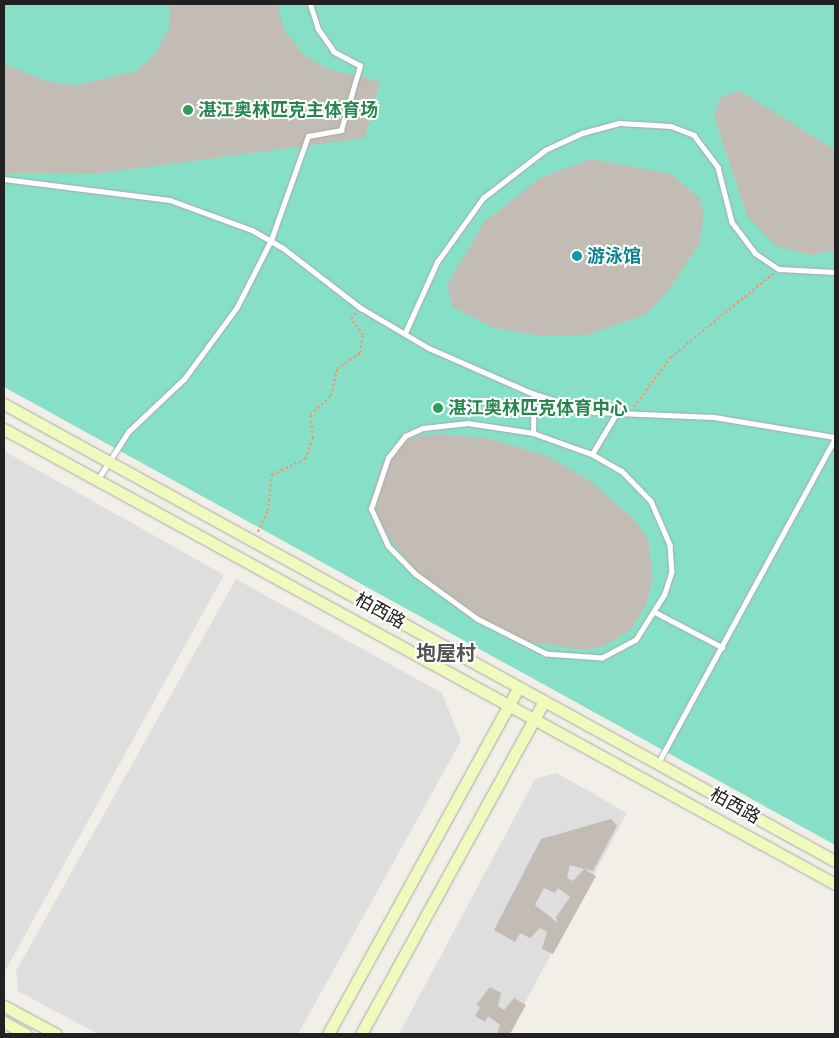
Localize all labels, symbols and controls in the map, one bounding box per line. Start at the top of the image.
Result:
place label: 湛江奥林匹克主体育场 [198,99,378,121]
marker: 湛江奥林匹克主体育场 [182,104,194,116]
place label: 游泳馆 [587,245,641,267]
marker: 游泳馆 [571,250,583,262]
place label: 湛江奥林匹克体育中心 [448,397,628,419]
marker: 湛江奥林匹克体育中心 [432,402,444,414]
street label: 柏西路 [351,588,409,634]
district label: 垉屋村 [416,640,476,664]
street label: 柏西路 [706,783,764,829]

